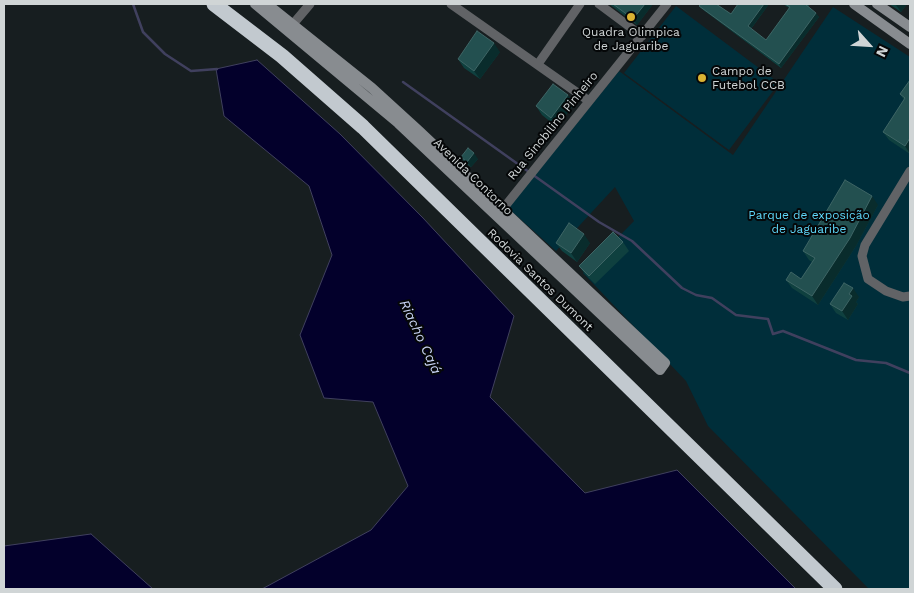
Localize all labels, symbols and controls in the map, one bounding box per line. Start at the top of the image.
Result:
marker: Quadra Olimpica de Jaguaribe [625,11,637,23]
north arrow [844,20,894,70]
place label: Quadra Olimpica de Jaguaribe [582,25,680,53]
text: N [873,43,892,60]
place label: Campo de Futebol CCB [712,64,785,92]
street label: Rua Sinobilino Pinheiro [505,69,601,183]
marker: Campo de Futebol CCB [696,72,708,84]
street label: Avenida Contorno [431,136,515,218]
park label: Parque de exposição de Jaguaribe [748,208,870,236]
street label: Rodovia Santos Dumont [484,226,596,334]
water label: Riacho Cajá [395,297,445,377]

